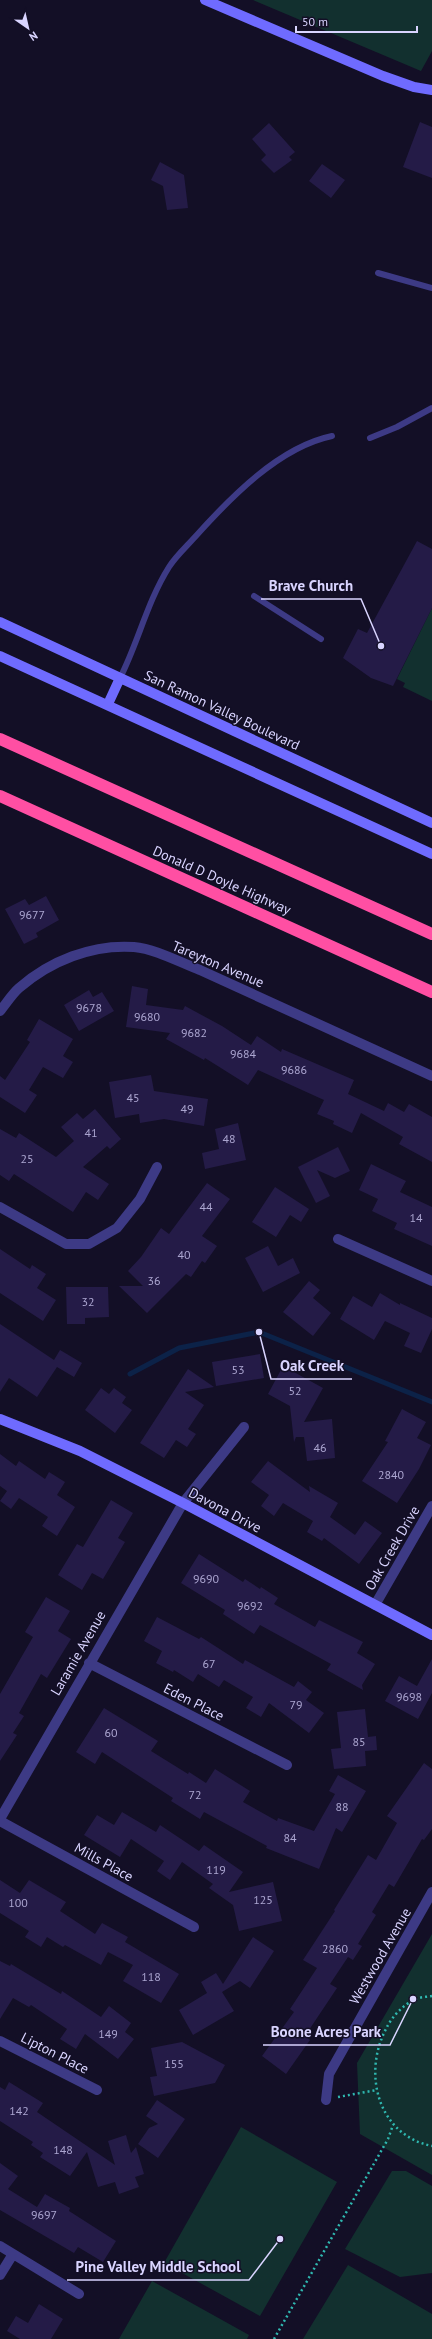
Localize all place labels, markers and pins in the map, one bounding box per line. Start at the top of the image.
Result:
callout: Brave Church [261,572,361,599]
callout: Oak Creek [271,1352,352,1379]
callout: Boone Acres Park [263,2018,390,2045]
callout: Pine Valley Middle School [67,2253,249,2280]

